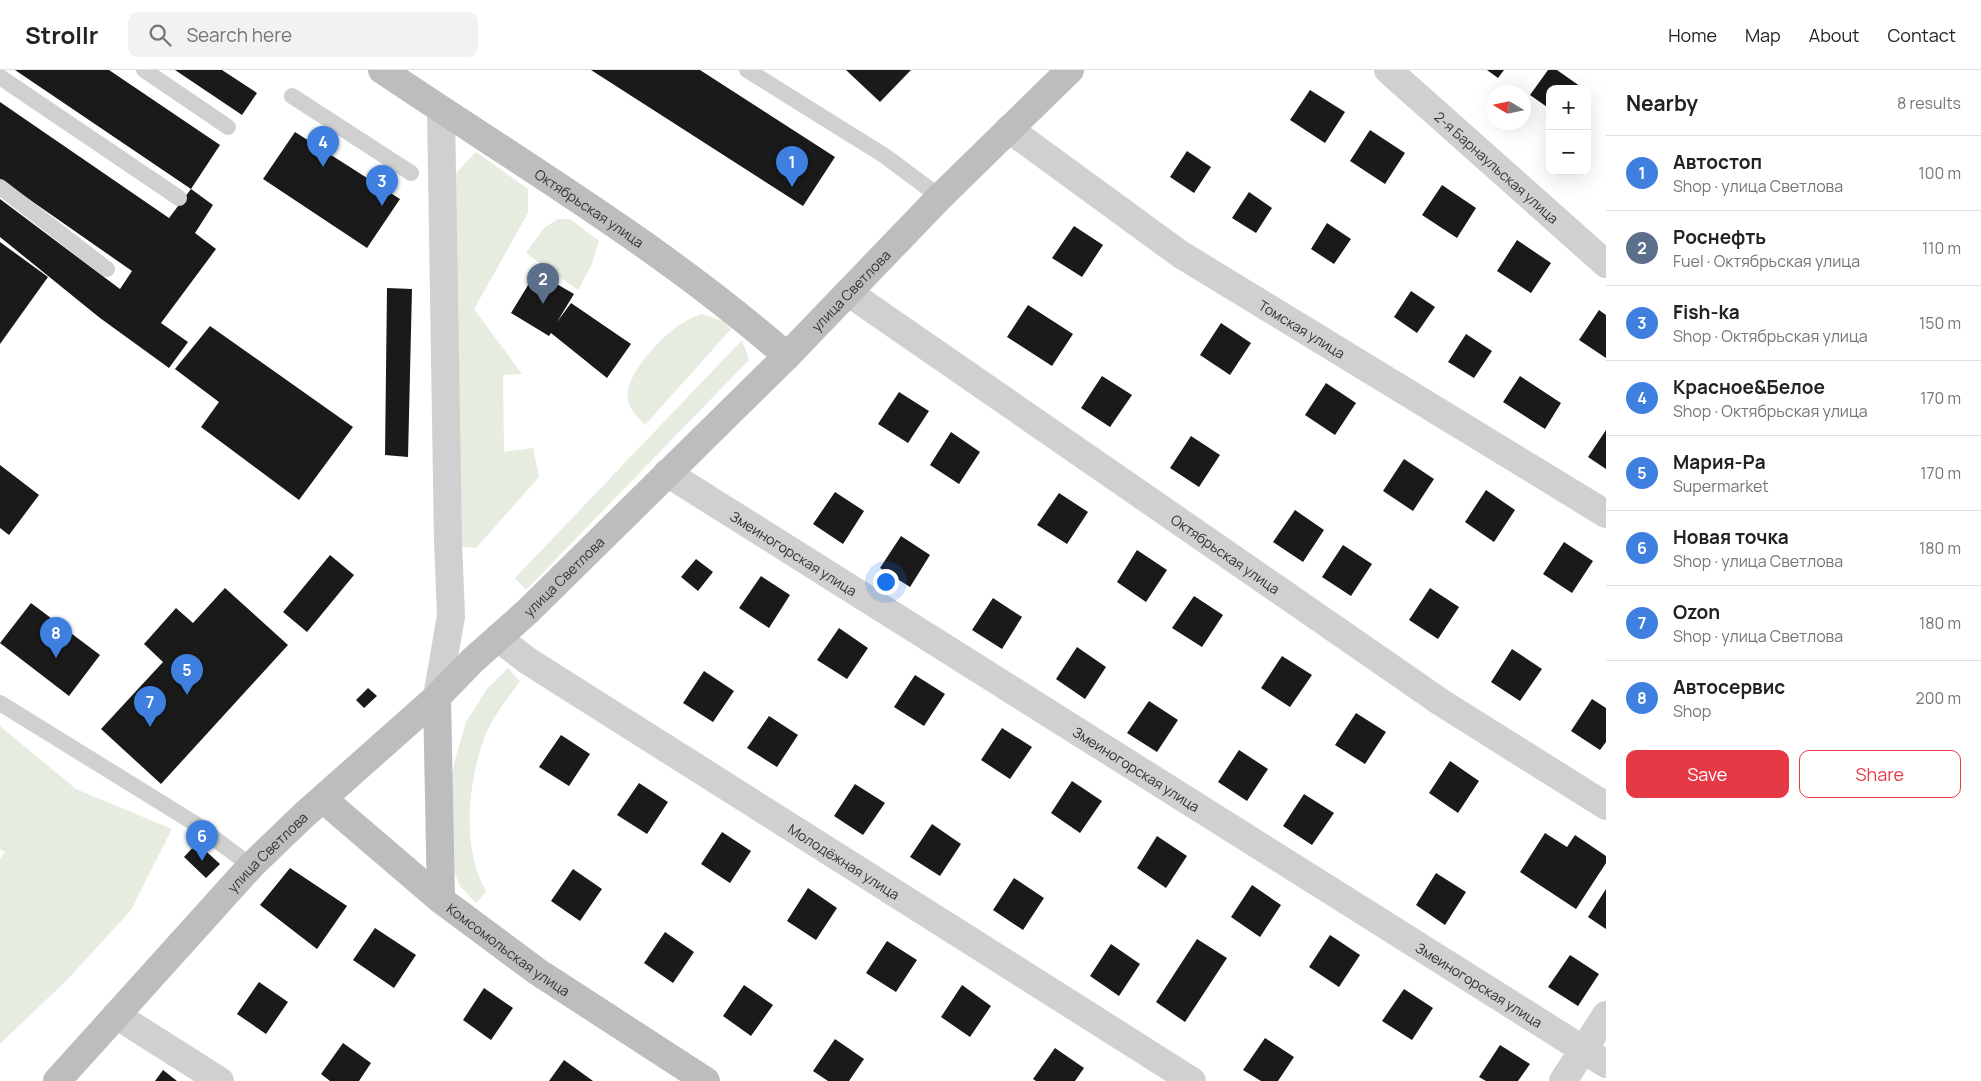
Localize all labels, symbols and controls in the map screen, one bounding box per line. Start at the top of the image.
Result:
search box [128,12,478,57]
text: Strollr [25,18,98,51]
icon: search [146,21,174,49]
text: Search here [186,22,292,48]
text: Home [1668,23,1717,47]
text: Map [1745,23,1781,47]
text: About [1809,23,1859,47]
text: Contact [1887,23,1956,47]
north arrow [1486,85,1531,130]
map controls [1546,85,1591,175]
button: + [1546,85,1591,130]
text: Nearby [1626,89,1698,117]
text: 8 results [1897,92,1961,114]
street label: 2-я Барнаульская улица [1431,107,1563,227]
pin: 4 [307,126,339,167]
button: − [1546,130,1591,175]
pin: 1 [776,146,808,187]
text: Автостоп [1673,149,1762,175]
text: 1 [1638,162,1646,184]
text: 100 m [1918,162,1961,184]
street label: Октябрьская улица [531,164,648,251]
pin: 3 [366,165,398,206]
text: Shop · улица Светлова [1673,175,1843,197]
text: Роснефть [1673,224,1766,250]
text: 2 [1637,237,1647,259]
text: 110 m [1922,237,1961,259]
street label: улица Светлова [807,245,894,335]
text: Fuel · Октябрьская улица [1673,250,1860,272]
pin: 2 [527,263,559,304]
street label: Томская улица [1256,295,1349,362]
text: Fish-ka [1673,299,1740,325]
text: 3 [1637,312,1647,334]
text: 150 m [1919,312,1961,334]
text: Shop · Октябрьская улица [1673,325,1868,347]
text: Красное&Белое [1673,374,1825,400]
text: 4 [1637,387,1647,409]
text: 170 m [1920,387,1961,409]
text: Shop · Октябрьская улица [1673,400,1868,422]
text: Мария-Ра [1673,449,1766,475]
text: 5 [1637,462,1647,484]
text: 170 m [1920,462,1961,484]
text: Supermarket [1673,475,1769,497]
street label: Змеиногорская улица [727,506,861,600]
street label: Октябрьская улица [1168,509,1284,598]
text: Новая точка [1673,524,1789,550]
street label: улица Светлова [519,532,608,620]
text: 6 [1637,537,1647,559]
text: 180 m [1919,537,1961,559]
text: Shop · улица Светлова [1673,550,1843,572]
your location [873,569,899,595]
text: Ozon [1673,599,1720,625]
text: 7 [1638,612,1646,634]
text: 180 m [1919,612,1961,634]
pin: 8 [40,617,72,658]
text: Shop · улица Светлова [1673,625,1843,647]
pin: 5 [171,654,203,695]
text: Автосервис [1673,674,1785,700]
pin: 7 [134,686,166,727]
text: 8 [1637,687,1647,709]
text: 200 m [1916,687,1961,709]
text: Shop [1673,700,1711,722]
street label: Змеиногорская улица [1070,722,1204,816]
button: Save [1626,750,1789,798]
button: Share [1799,750,1961,798]
street label: улица Светлова [223,807,311,896]
street label: Молодёжная улица [785,819,904,903]
pin: 6 [186,820,218,861]
street label: Комсомольская улица [443,898,574,1000]
street label: Змеиногорская улица [1412,937,1546,1031]

